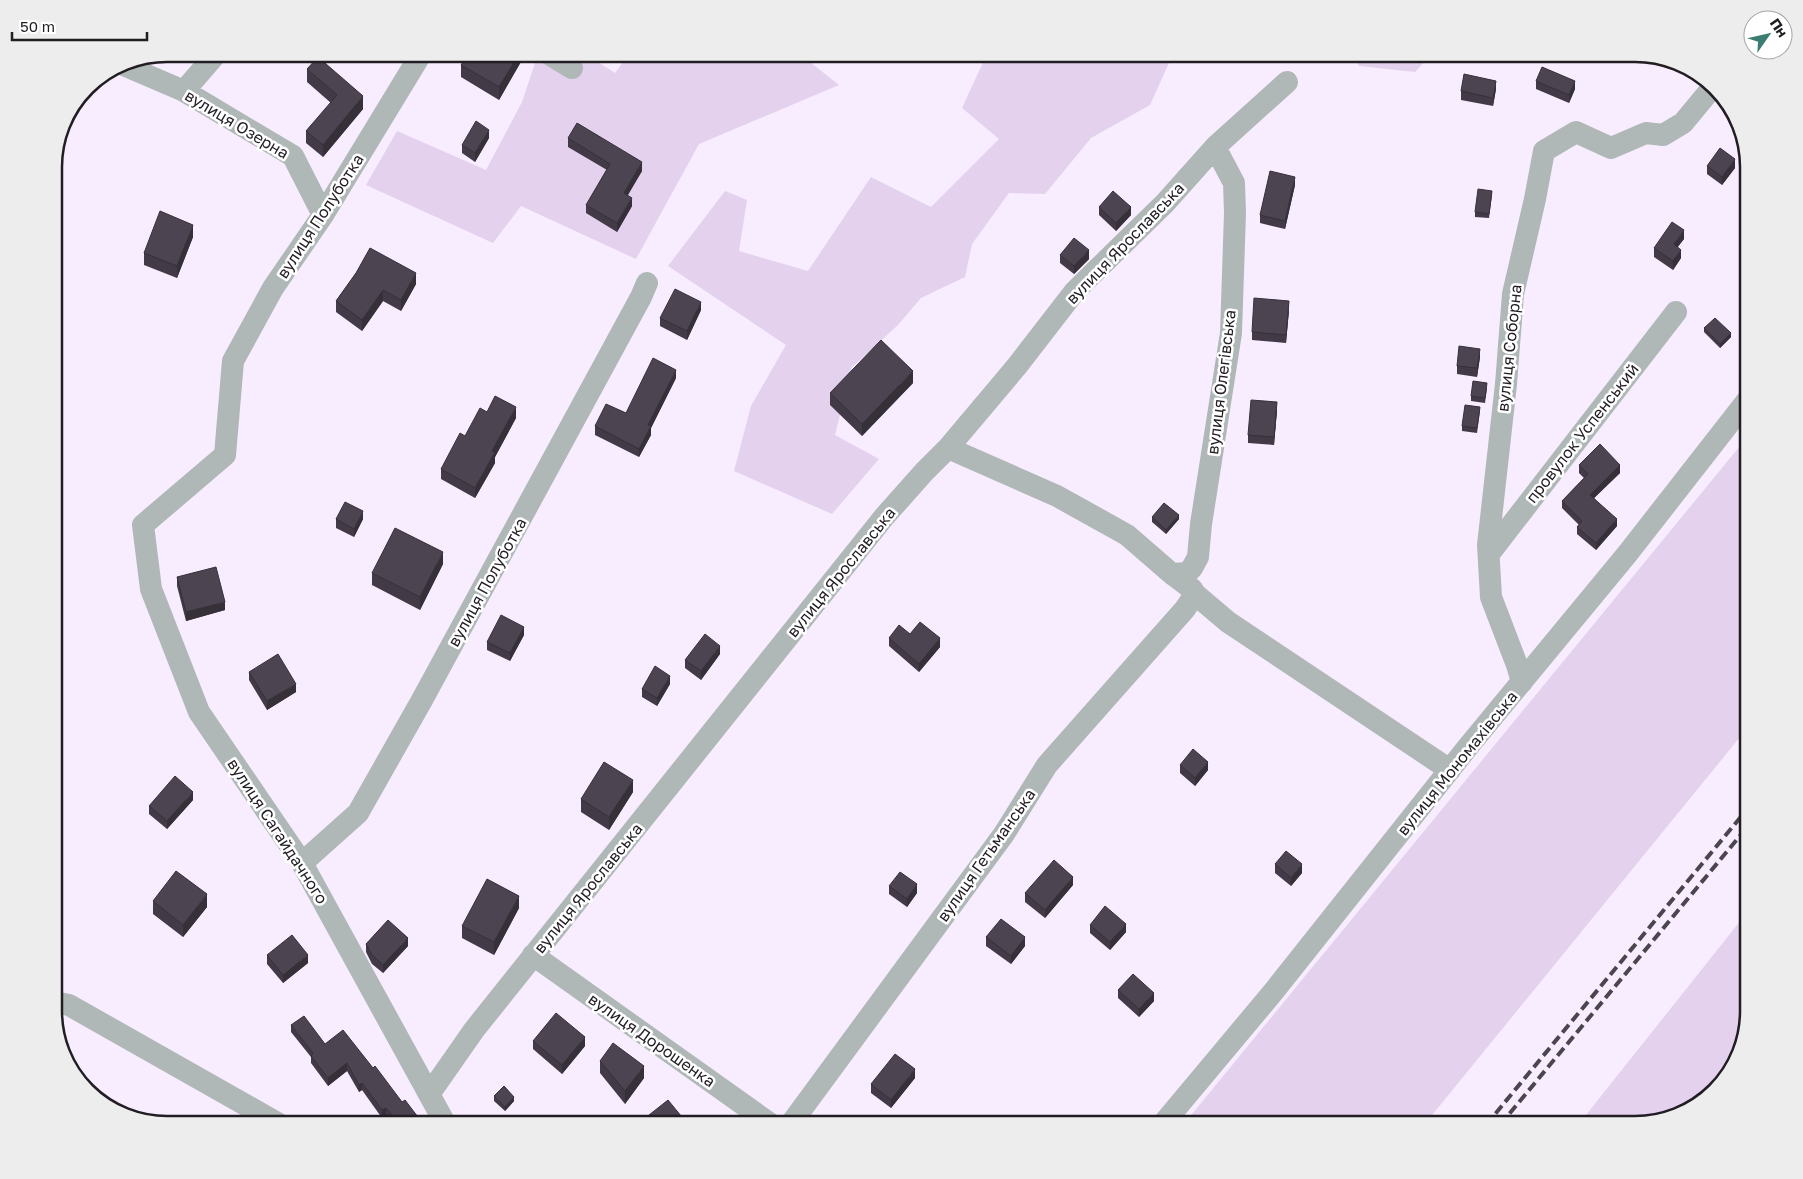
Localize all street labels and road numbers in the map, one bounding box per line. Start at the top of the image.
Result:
street label: вулиця Озерна [181,85,293,163]
street label: вулиця Полуботка [272,150,368,282]
street label: вулиця Ярославська [1062,178,1188,308]
street label: вулиця Соборна [1492,283,1526,413]
street label: вулиця Олегівська [1202,309,1240,455]
street label: провулок Успенський [1521,359,1643,507]
street label: вулиця Ярославська [782,503,900,641]
street label: вулиця Полуботка [443,514,531,650]
street label: вулиця Мономахівська [1392,687,1522,839]
street label: вулиця Сагайдачного [223,755,333,907]
street label: вулиця Гетьманська [933,785,1039,925]
street label: вулиця Ярославська [529,819,647,957]
street label: вулиця Дорошенка [585,989,719,1091]

